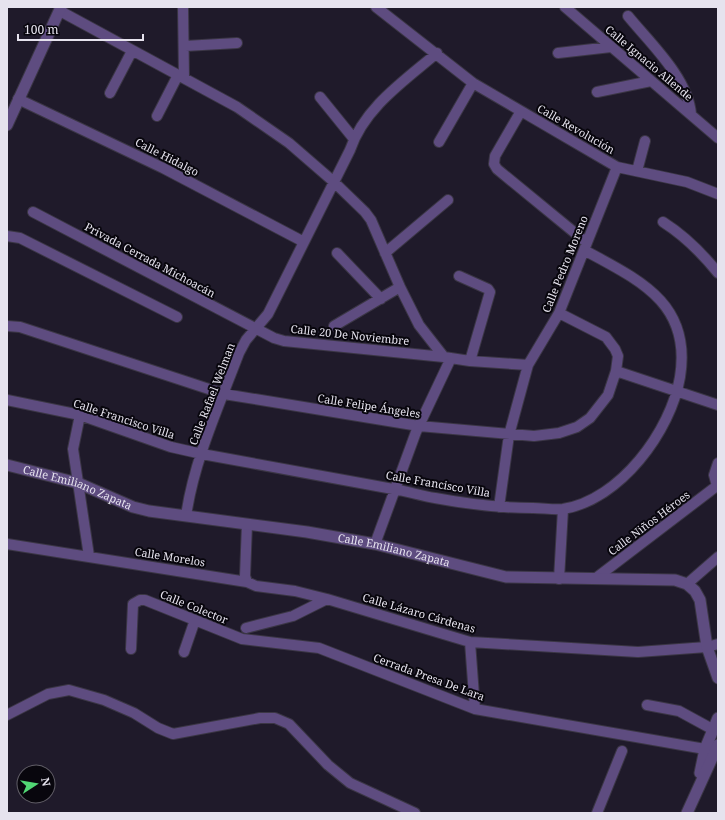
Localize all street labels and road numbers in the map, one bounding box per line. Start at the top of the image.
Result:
street label: Calle Ignacio Allende [602,21,696,104]
street label: Calle Revolución [535,100,618,157]
street label: Calle Hidalgo [133,134,202,179]
street label: Calle Pedro Moreno [538,213,591,315]
street label: Privada Cerrada Michoacán [82,219,218,300]
street label: Calle 20 De Noviembre [290,321,410,348]
street label: Calle Rafael Welman [185,341,238,447]
street label: Calle Felipe Ángeles [317,390,422,421]
street label: Calle Francisco Villa [72,395,177,442]
street label: Calle Emiliano Zapata [21,461,134,513]
street label: Calle Francisco Villa [385,467,491,500]
street label: Calle Niños Héroes [605,487,693,558]
street label: Calle Emiliano Zapata [337,530,452,570]
street label: Calle Morelos [134,544,206,569]
street label: Calle Colector [158,586,231,627]
street label: Calle Lázaro Cárdenas [361,589,477,636]
street label: Cerrada Presa De Lara [371,649,487,704]

